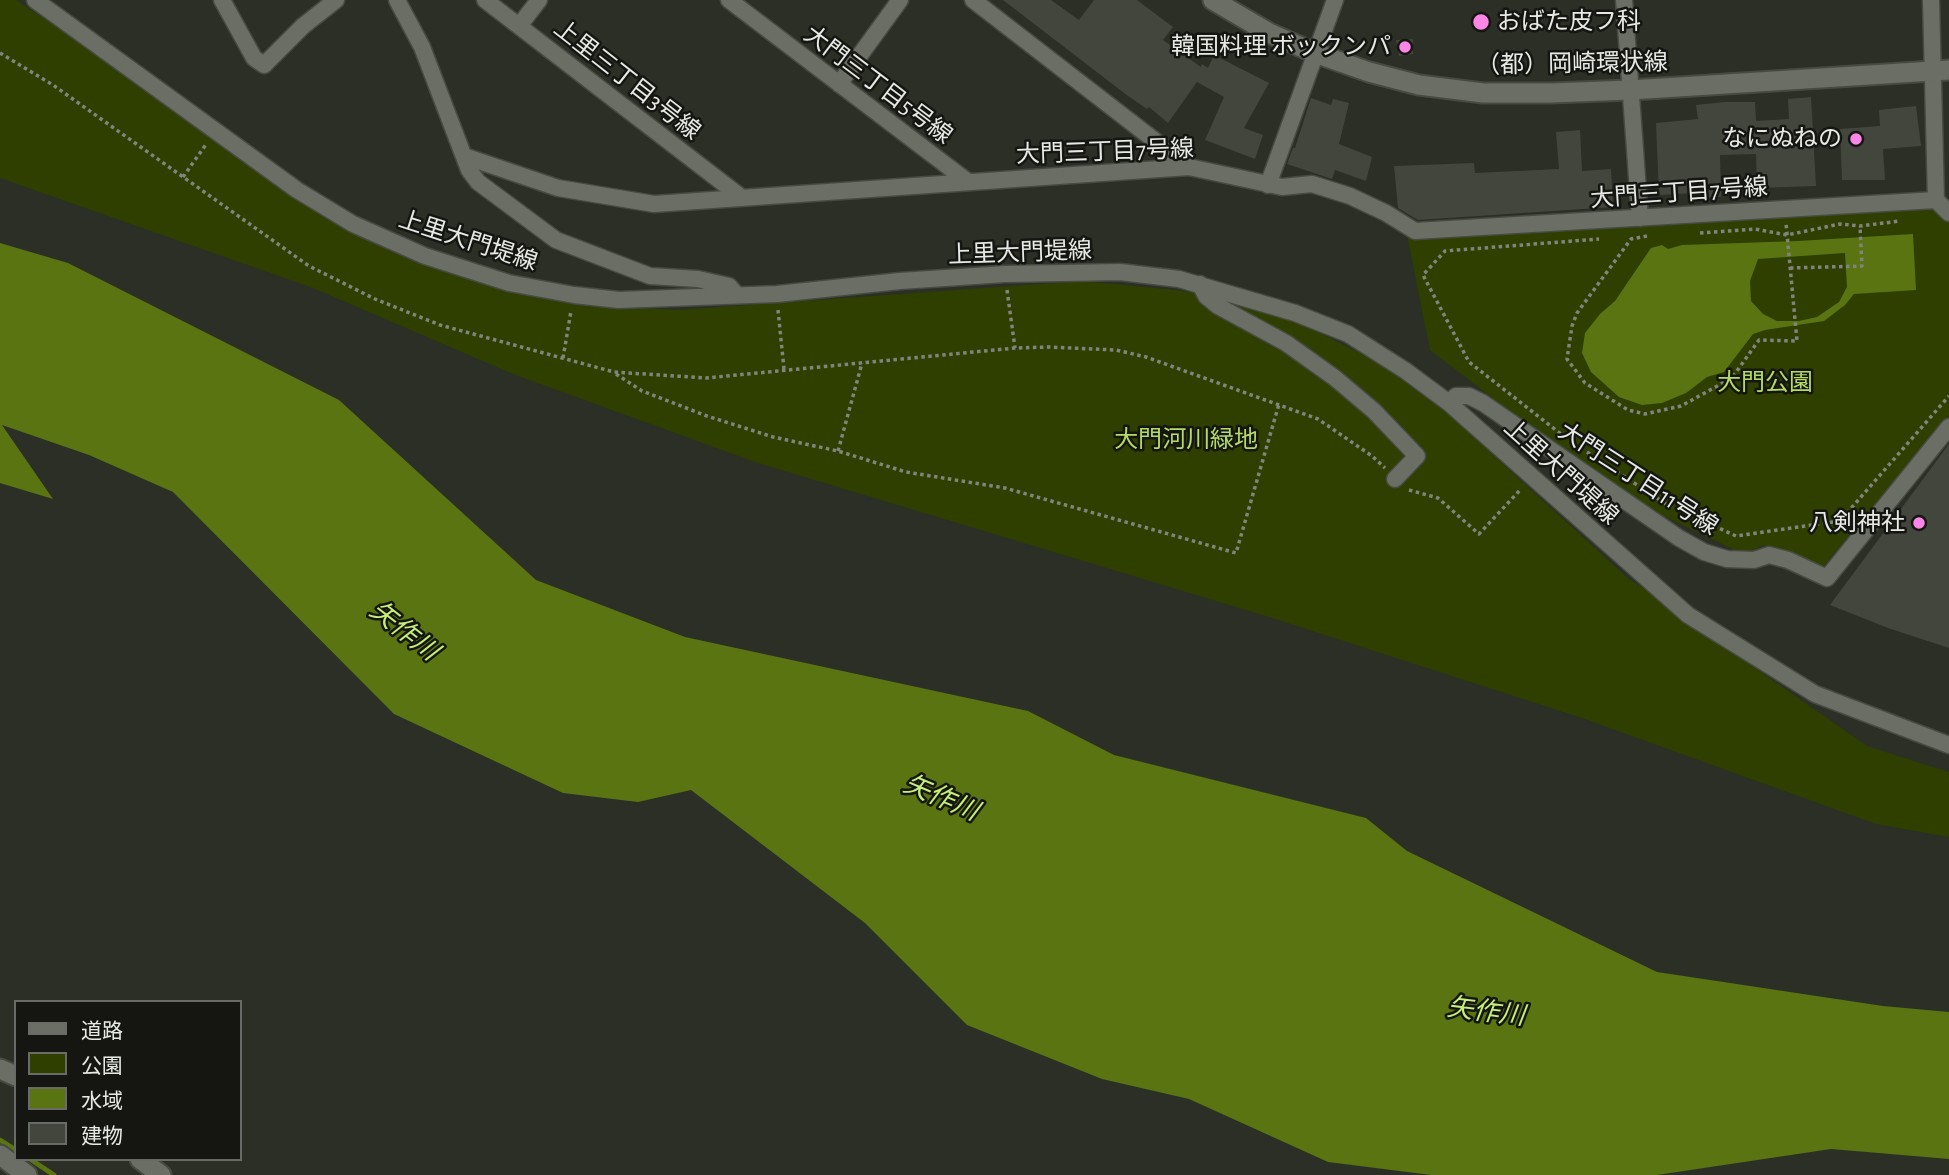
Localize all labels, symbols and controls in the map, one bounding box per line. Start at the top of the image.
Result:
place label: おばた皮フ科 [1497,8,1641,36]
marker: おばた皮フ科 [1471,12,1491,32]
street label: 上里三丁目3号線 [548,14,706,146]
street label: 大門三丁目5号線 [798,20,958,150]
place label: 韓国料理 ボックンパ [1171,33,1391,61]
marker: 韓国料理 ボックンパ [1397,39,1413,55]
street label: （都）岡崎環状線 [1476,48,1668,80]
place label: なにぬねの [1722,125,1842,153]
marker: なにぬねの [1848,131,1864,147]
street label: 大門三丁目7号線 [1016,135,1194,169]
street label: 大門三丁目7号線 [1589,172,1769,214]
street label: 上里大門堤線 [395,205,541,277]
street label: 上里大門堤線 [948,236,1092,270]
park label: 大門公園 [1717,369,1813,397]
street label: 上里大門堤線 [1498,413,1624,531]
street label: 大門三丁目11号線 [1553,417,1723,541]
park label: 大門河川緑地 [1114,426,1258,454]
place label: 八剣神社 [1809,509,1905,537]
marker: 八剣神社 [1911,515,1927,531]
water label: 矢作川 [364,595,444,667]
water label: 矢作川 [899,768,983,828]
water label: 矢作川 [1445,992,1527,1032]
legend [14,1000,242,1161]
text: 道路 [81,1021,123,1042]
text: 公園 [81,1056,123,1077]
text: 水域 [81,1091,123,1112]
text: 建物 [81,1126,123,1147]

